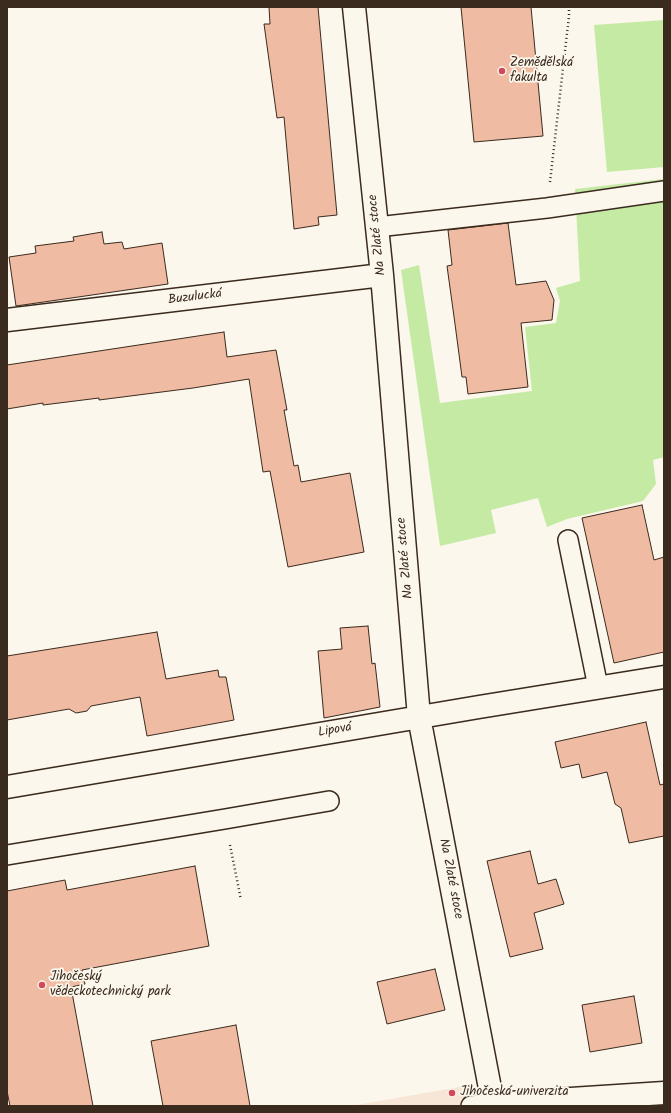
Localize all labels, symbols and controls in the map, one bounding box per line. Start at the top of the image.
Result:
place label: Zemědělská fakulta [510,56,573,87]
marker: Zemědělská fakulta [497,66,507,76]
street label: Na Zlaté stoce [366,194,390,276]
street label: Buzulucká [167,287,223,309]
street label: Na Zlaté stoce [395,517,417,599]
street label: Lipová [317,720,353,742]
street label: Na Zlaté stoce [435,838,465,920]
place label: Jihočeský vědeckotechnický park [50,970,171,1001]
marker: Jihočeský vědeckotechnický park [37,980,47,990]
place label: Jihočeská univerzita [460,1085,569,1101]
marker: Jihočeská univerzita [447,1088,457,1098]

